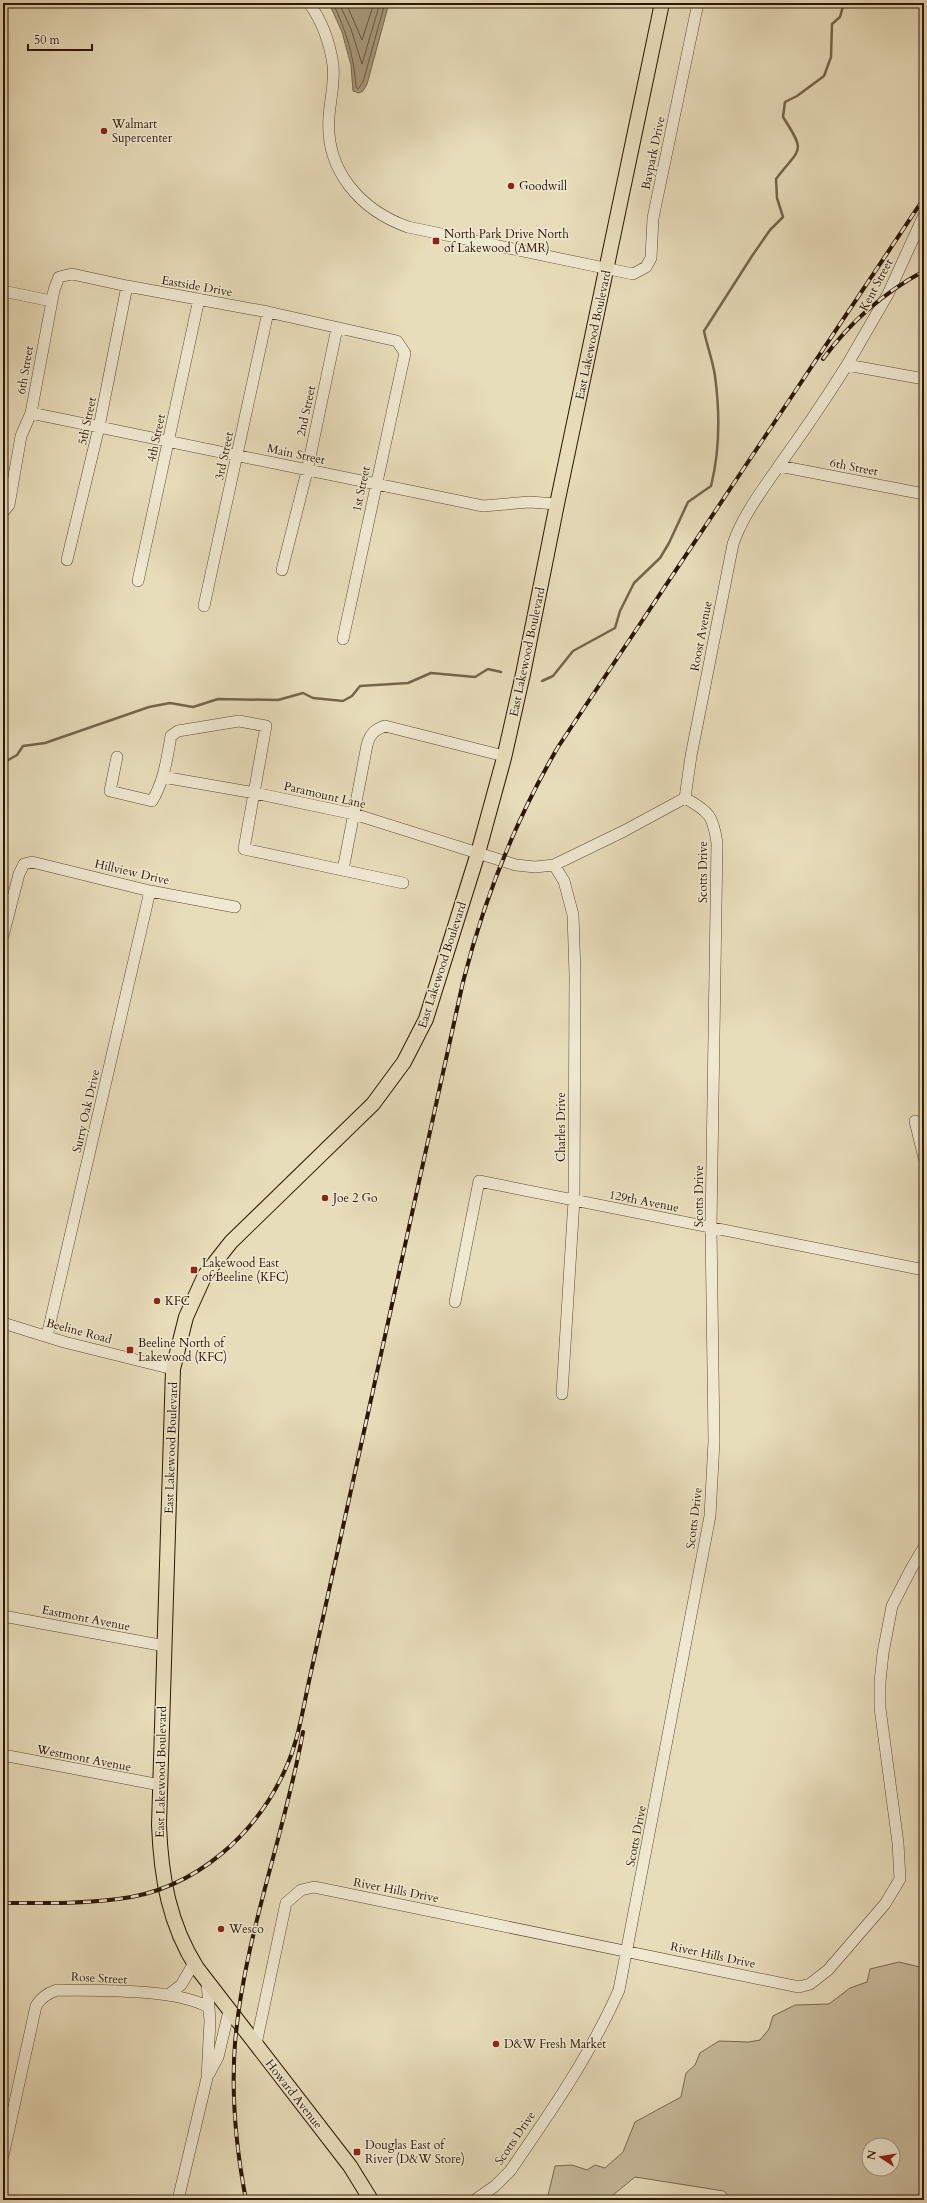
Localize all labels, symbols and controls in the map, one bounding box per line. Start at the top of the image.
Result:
scale bar [28,26,92,52]
text: 50 m [34,32,61,48]
street label: Baypark Drive [637,115,669,191]
place label: Walmart Supercenter [111,116,173,146]
marker: Walmart Supercenter [99,126,109,136]
place label: Goodwill [519,178,567,194]
marker: Goodwill [506,181,516,191]
place label: North Park Drive North of Lakewood (AMR) [444,226,569,256]
marker: North Park Drive North of Lakewood (AMR) [431,236,441,246]
street label: Kent Street [856,256,897,314]
street label: East Lakewood Boulevard [571,268,615,401]
street label: Eastside Drive [160,272,234,300]
street label: 6th Street [13,344,37,395]
street label: 2nd Street [293,384,319,438]
street label: 5th Street [74,395,100,446]
street label: 4th Street [143,412,169,463]
street label: 3rd Street [211,430,237,482]
street label: Main Street [266,440,327,468]
street label: 6th Street [829,455,880,480]
street label: 1st Street [348,465,374,513]
street label: East Lakewood Boulevard [505,585,549,718]
street label: Roost Avenue [686,600,716,672]
street label: Paramount Lane [282,778,368,812]
street label: Scotts Drive [695,841,711,903]
street label: Hillview Drive [93,856,171,888]
street label: East Lakewood Boulevard [414,899,470,1030]
street label: Surry Oak Drive [69,1068,103,1154]
street label: Charles Drive [553,1092,569,1162]
street label: Scotts Drive [691,1165,707,1227]
street label: 129th Avenue [608,1186,680,1216]
place label: Joe 2 Go [331,1190,378,1206]
marker: Joe 2 Go [320,1193,330,1203]
place label: Lakewood East of Beeline (KFC) [202,1255,289,1285]
marker: Lakewood East of Beeline (KFC) [189,1265,199,1275]
place label: KFC [165,1293,190,1309]
marker: KFC [152,1296,162,1306]
street label: Beeline Road [44,1315,114,1348]
place label: Beeline North of Lakewood (KFC) [138,1335,227,1365]
marker: Beeline North of Lakewood (KFC) [125,1345,135,1355]
street label: East Lakewood Boulevard [161,1381,181,1514]
street label: Scotts Drive [682,1486,706,1550]
street label: Eastmont Avenue [40,1602,132,1634]
street label: East Lakewood Boulevard [152,1705,170,1838]
street label: Westmont Avenue [34,1741,133,1775]
street label: Scotts Drive [622,1804,650,1868]
street label: River Hills Drive [352,1874,440,1906]
place label: Wesco [228,1921,264,1937]
marker: Wesco [216,1924,226,1934]
street label: River Hills Drive [669,1938,757,1972]
street label: Rose Street [70,1969,128,1987]
place label: D&W Fresh Market [504,2036,606,2052]
marker: D&W Fresh Market [491,2039,501,2049]
street label: Howard Avenue [262,2056,326,2132]
street label: Scotts Drive [491,2108,539,2168]
place label: Douglas East of River (D&W Store) [365,2137,465,2167]
north arrow [861,2137,901,2177]
marker: Douglas East of River (D&W Store) [352,2147,362,2157]
text: N [863,2148,880,2161]

